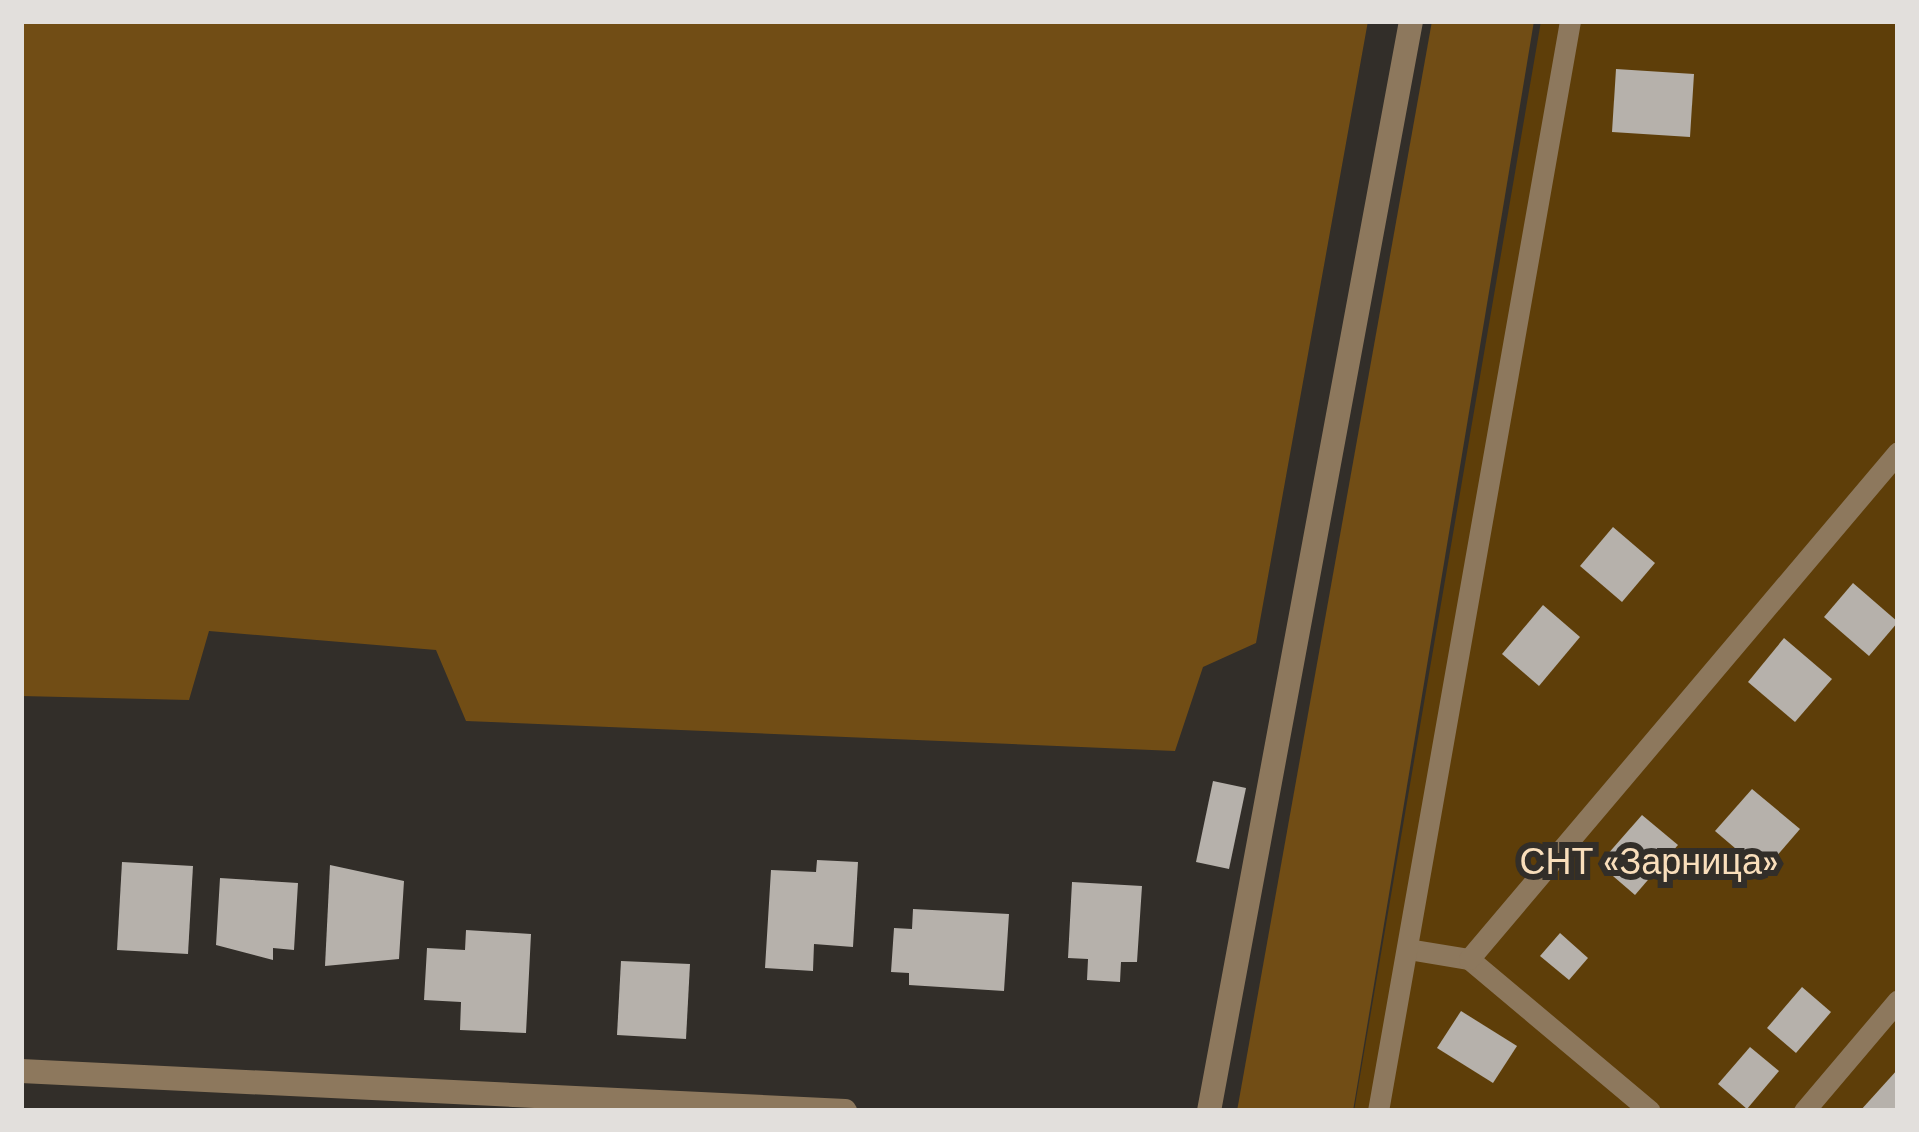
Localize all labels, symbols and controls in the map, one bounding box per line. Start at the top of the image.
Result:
park label: СНТ «Зарница» [1519,840,1779,884]

